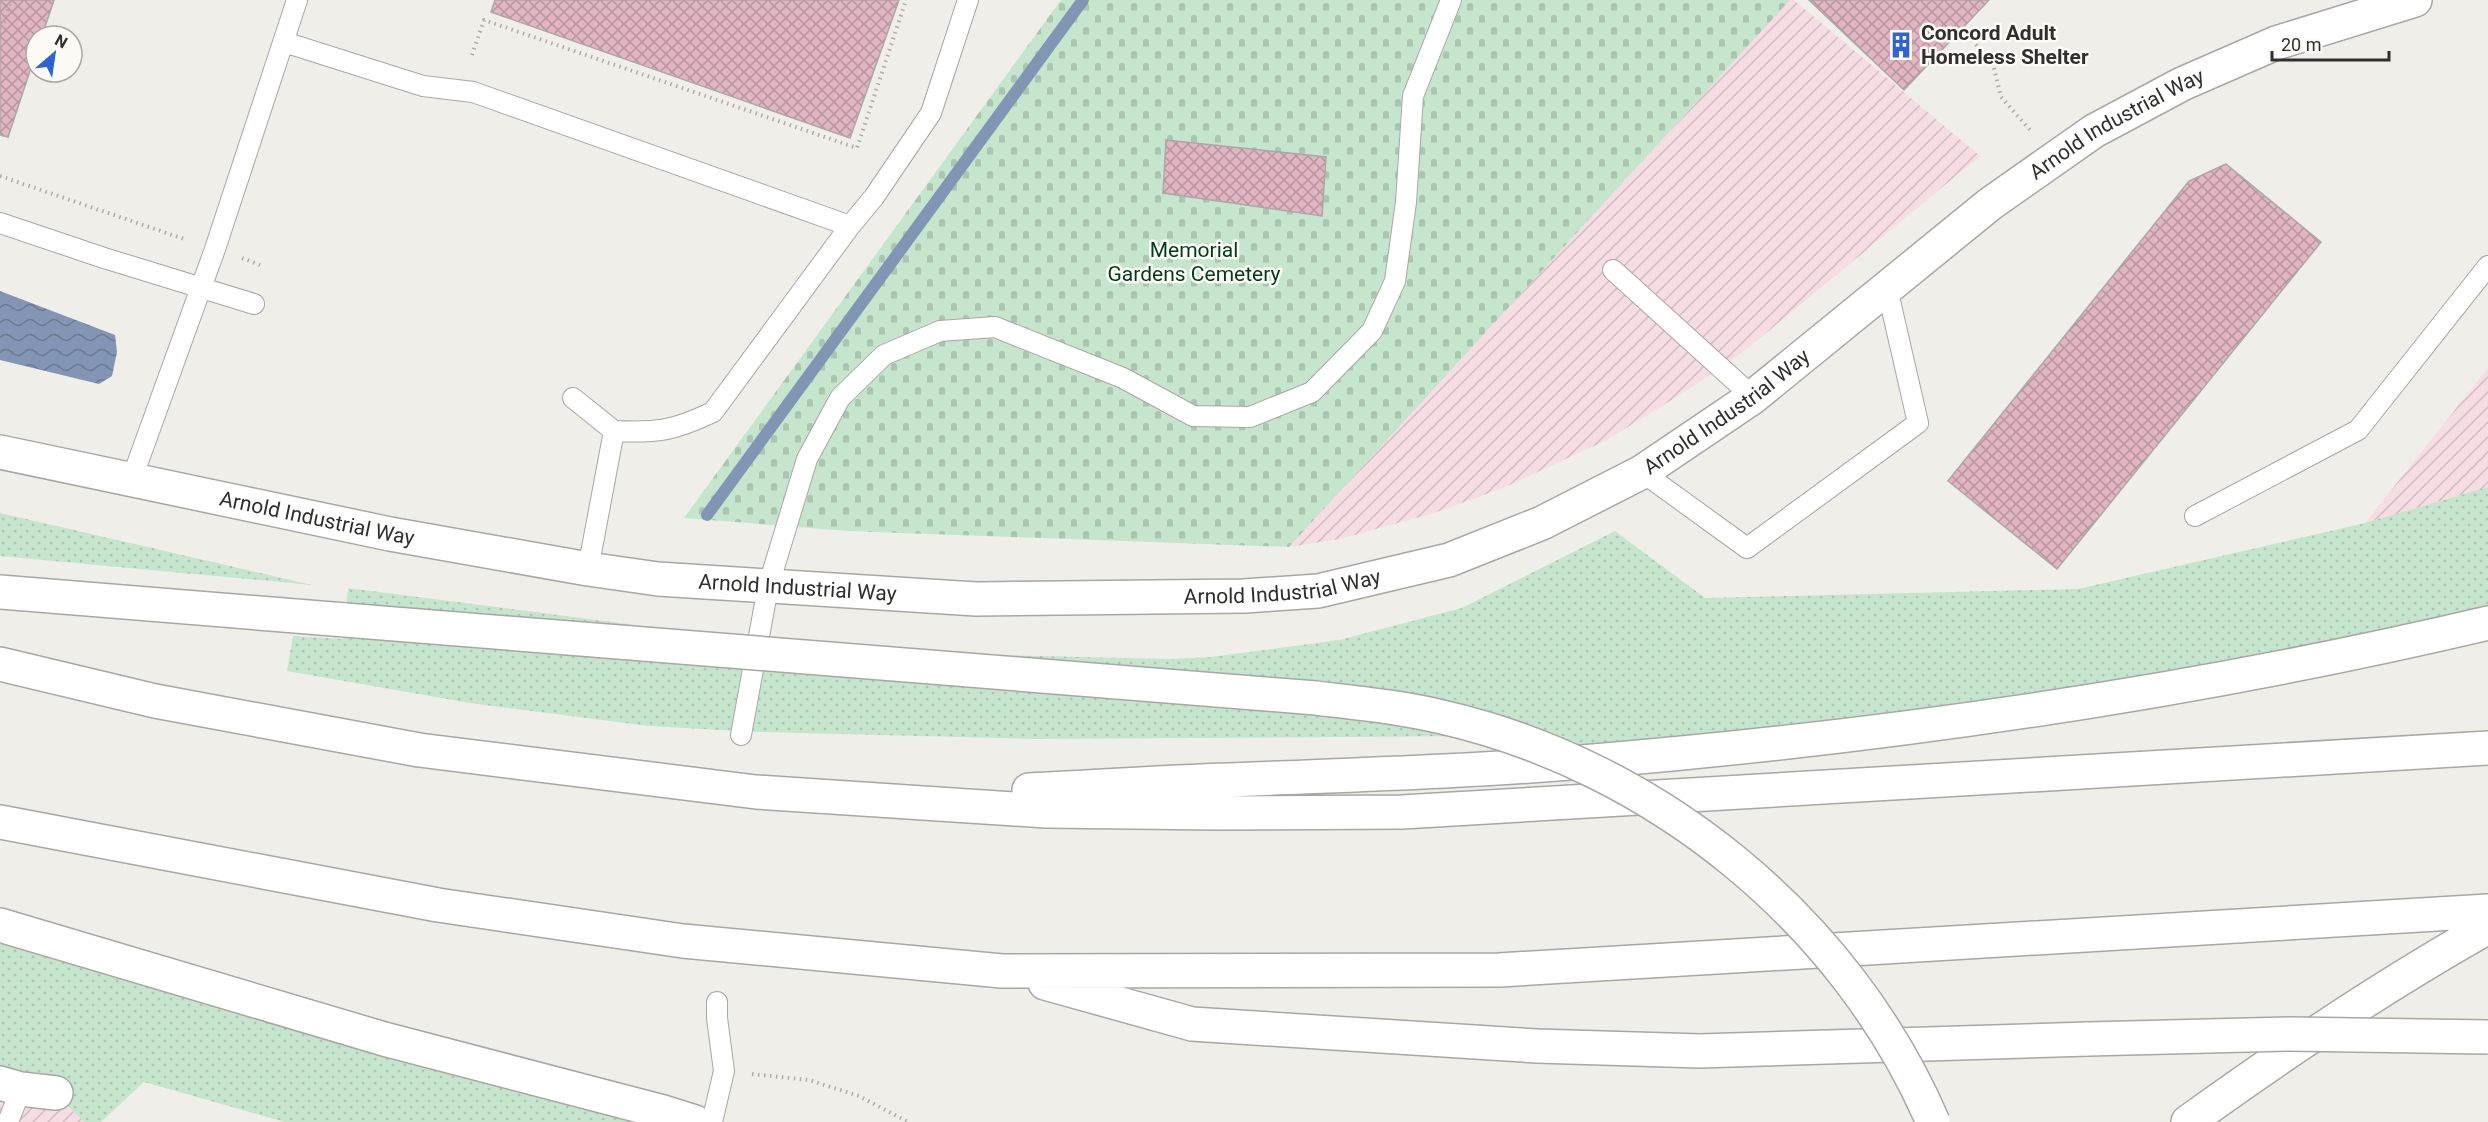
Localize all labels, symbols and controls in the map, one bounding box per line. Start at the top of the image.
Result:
place label: Concord Adult Homeless Shelter [1921,21,2089,69]
north arrow [24,24,84,84]
scale bar [2272,24,2389,62]
text: N [51,30,71,52]
building icon: Concord Adult Homeless Shelter [1886,30,1916,60]
text: 20 m [2281,34,2321,55]
street label: Arnold Industrial Way [2025,64,2208,185]
park label: Memorial Gardens Cemetery [1108,238,1280,286]
street label: Arnold Industrial Way [1639,344,1814,479]
street label: Arnold Industrial Way [217,486,417,550]
street label: Arnold Industrial Way [1184,565,1383,609]
street label: Arnold Industrial Way [698,570,897,606]

